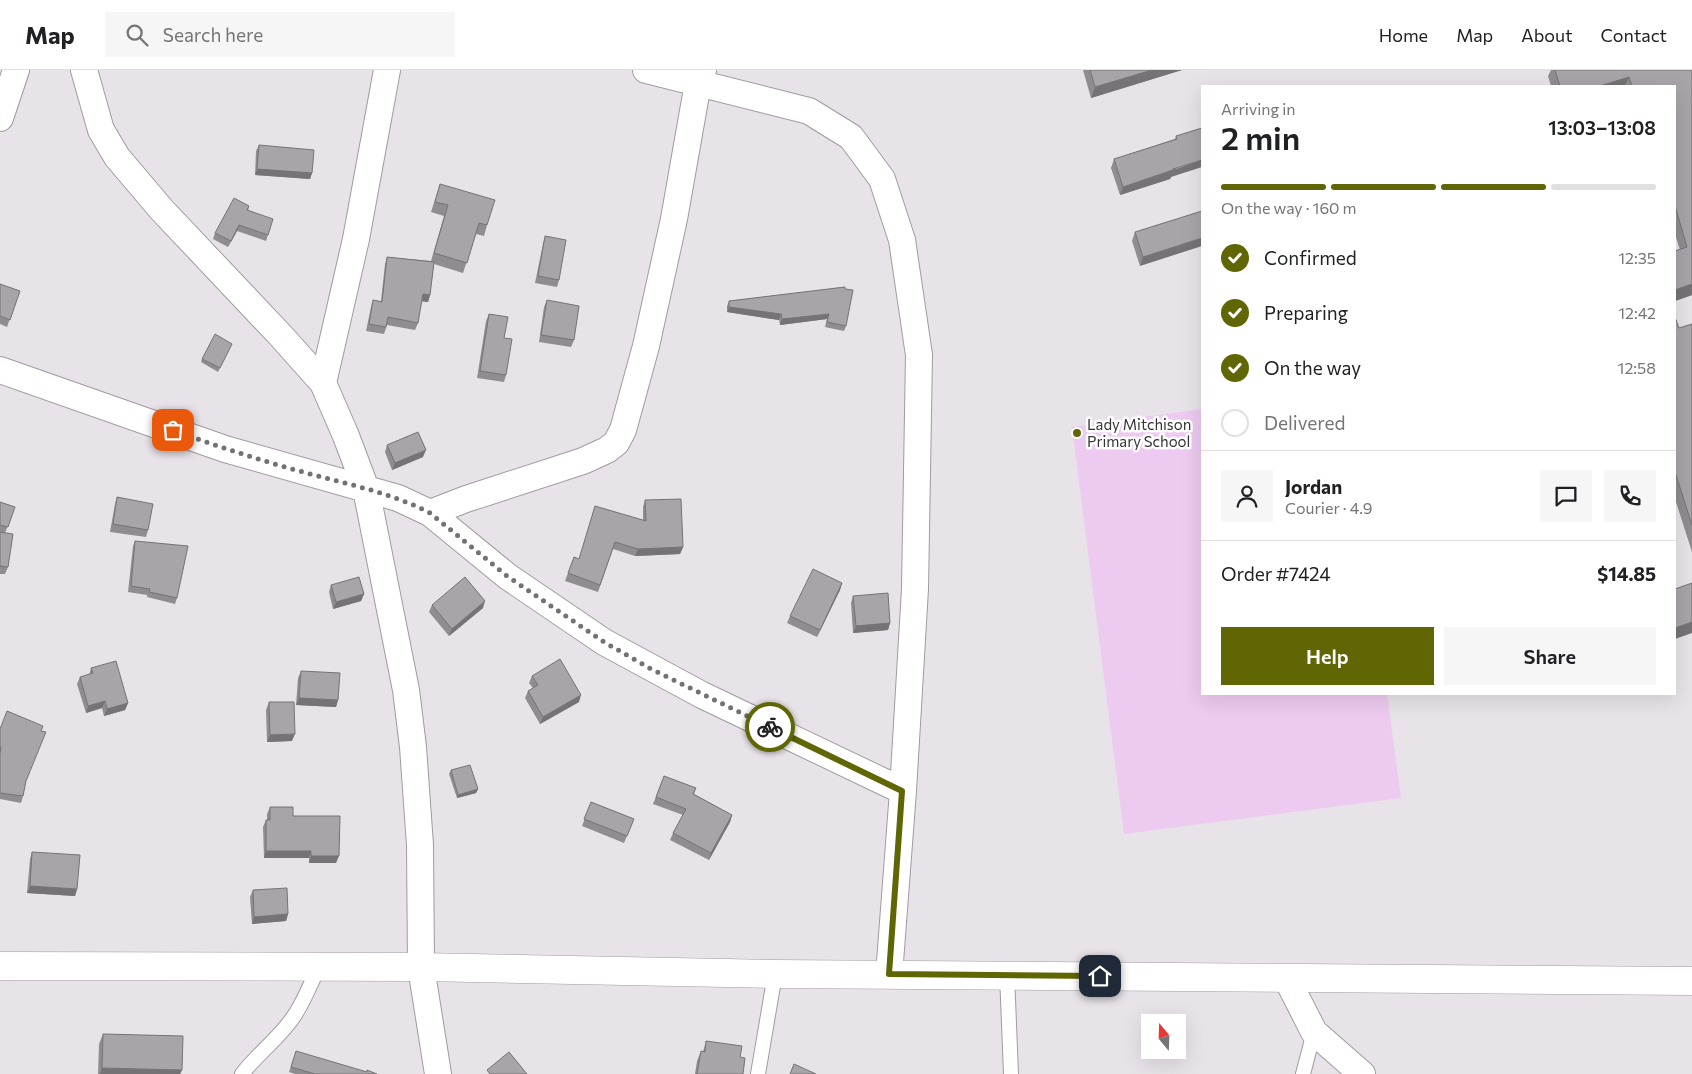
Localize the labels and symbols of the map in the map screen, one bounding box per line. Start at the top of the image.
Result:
pin [152,409,194,451]
place label: Lady Mitchison Primary School [1087,415,1191,450]
marker: Lady Mitchison Primary School [1071,427,1083,439]
courier [745,702,795,752]
pin [1079,955,1121,997]
north arrow [1141,1014,1186,1059]

